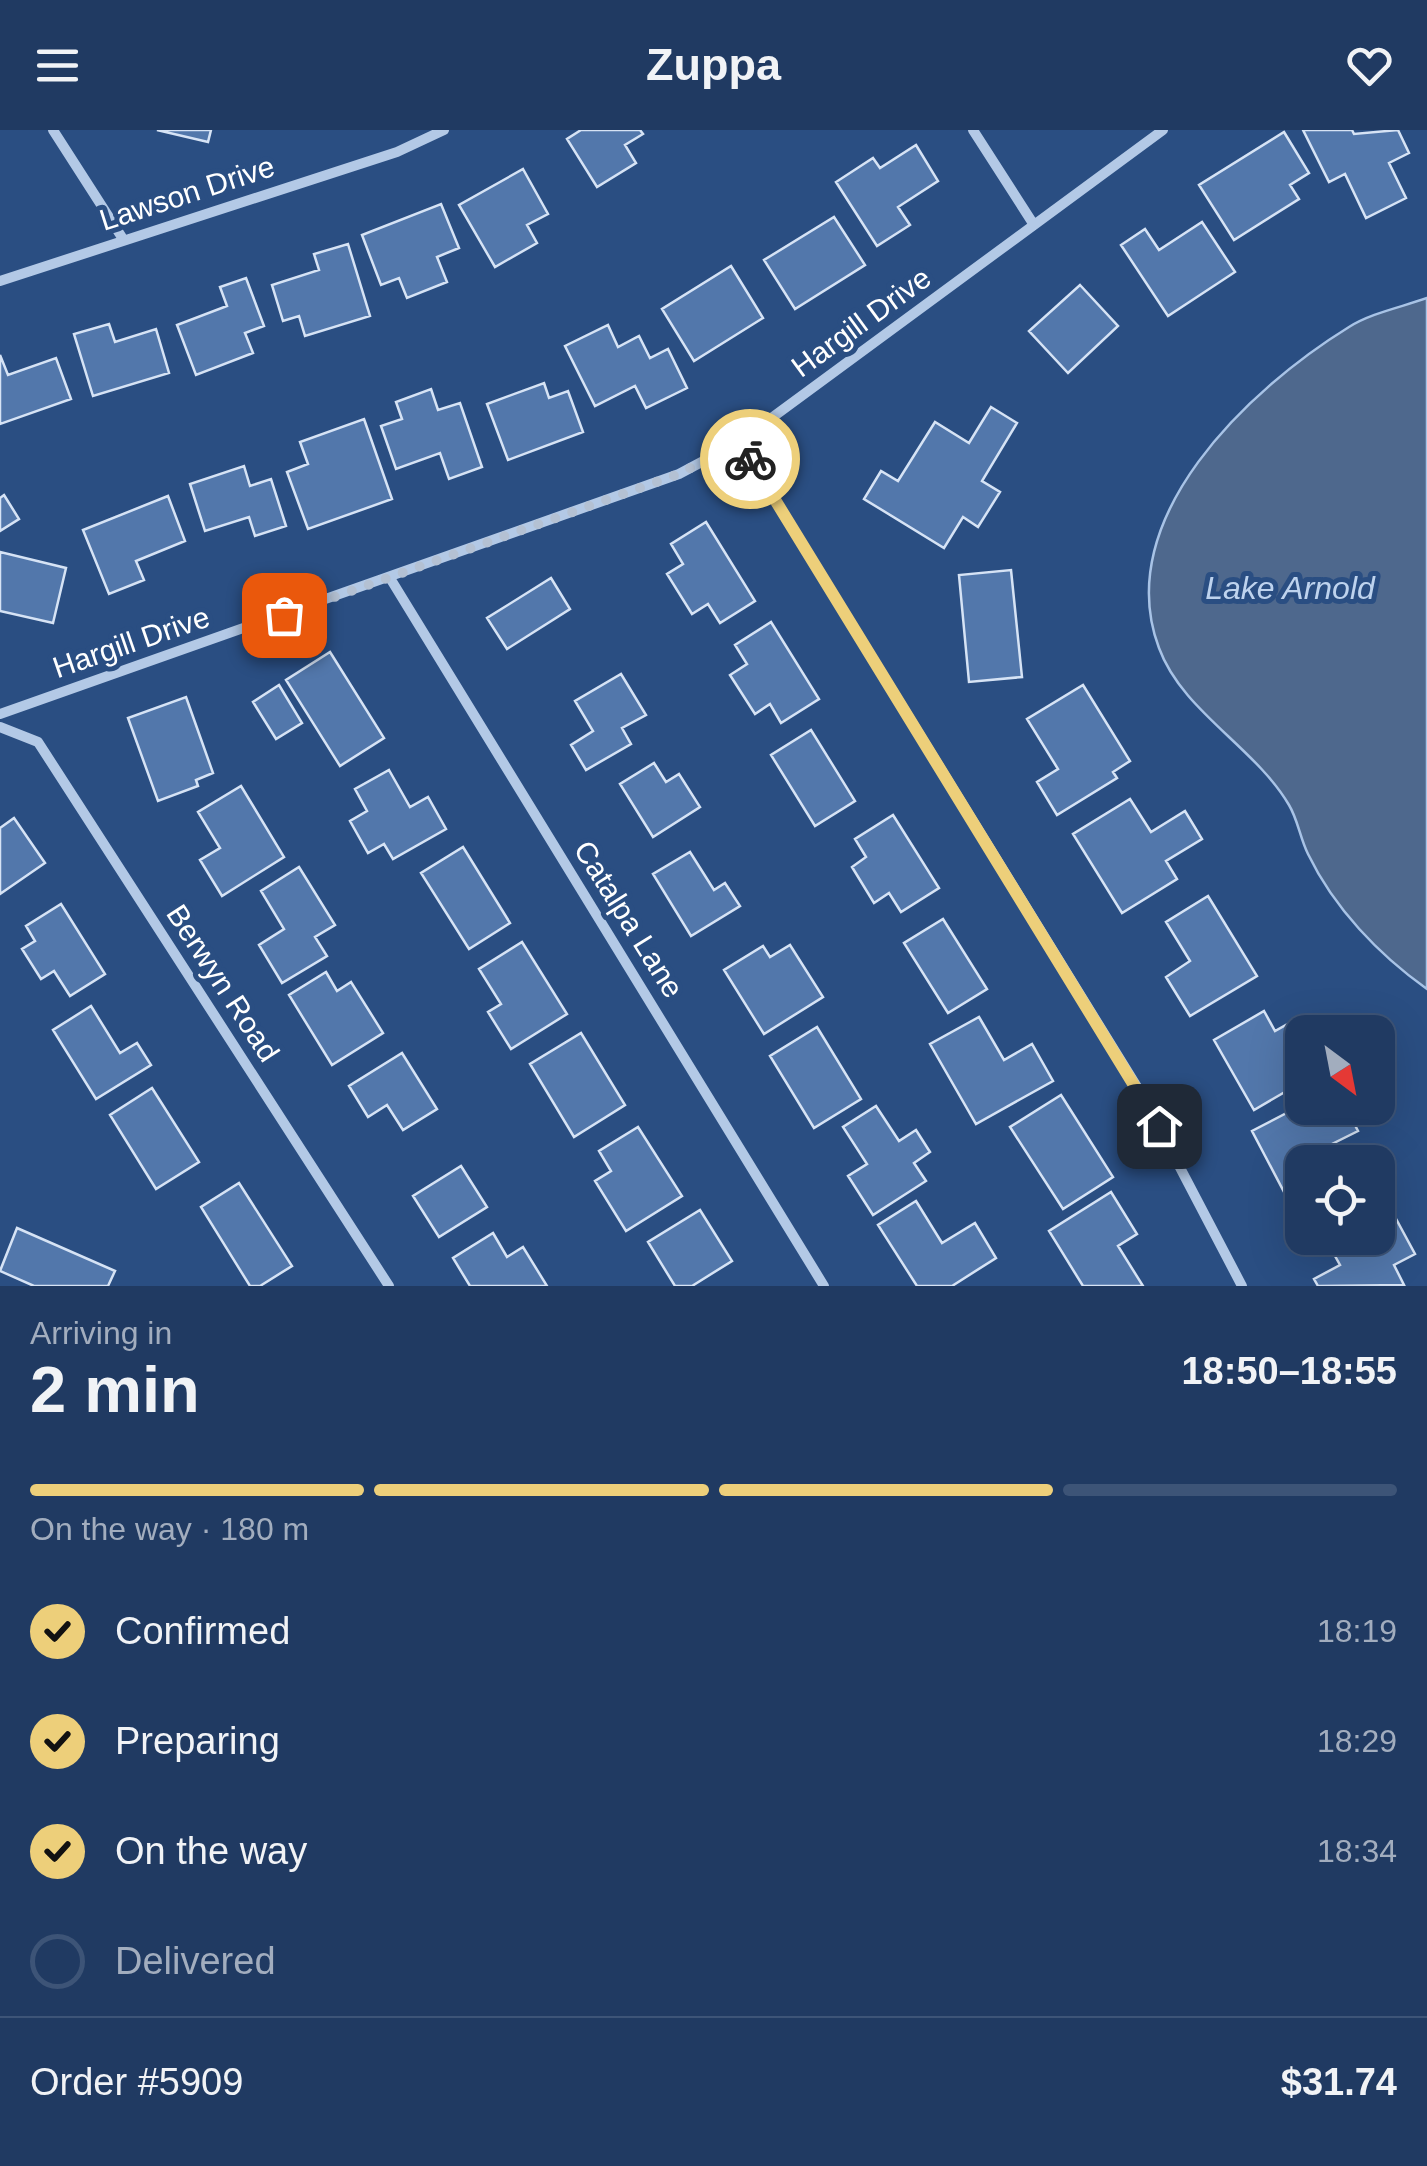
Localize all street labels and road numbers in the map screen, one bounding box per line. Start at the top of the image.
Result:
street label: Lawson Drive [95,149,279,237]
street label: Hargill Drive [785,261,937,383]
street label: Hargill Drive [48,600,214,684]
street label: Catalpa Lane [568,835,690,1003]
street label: Berwyn Road [160,898,286,1068]

